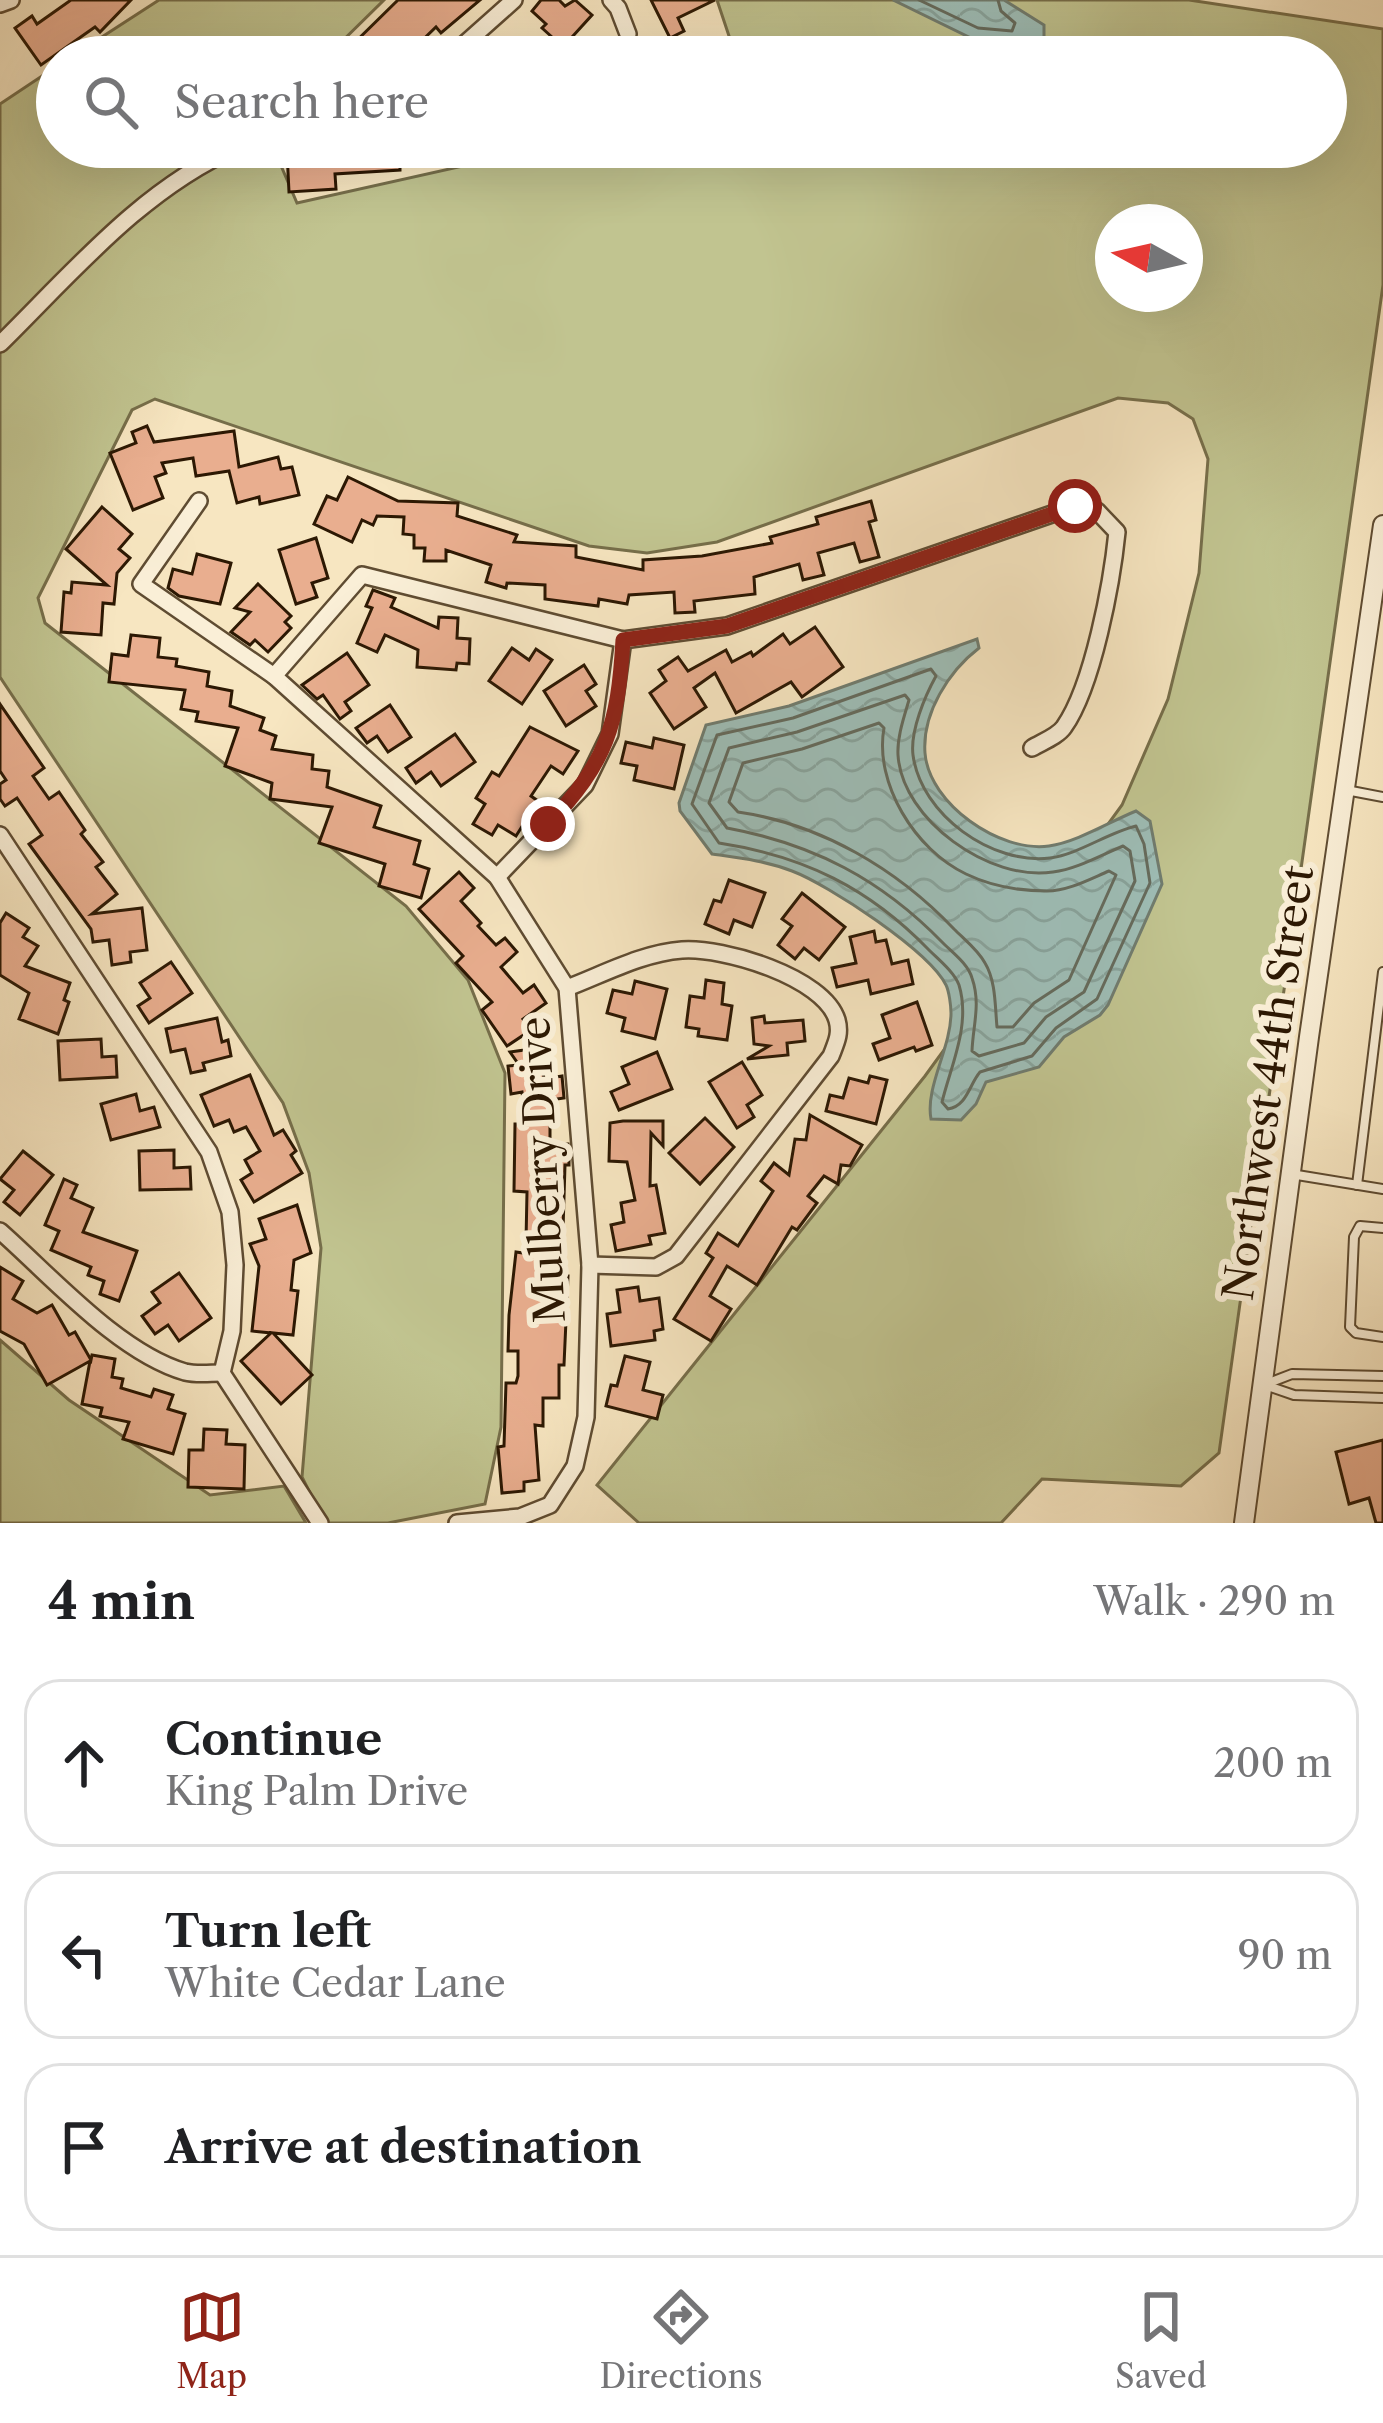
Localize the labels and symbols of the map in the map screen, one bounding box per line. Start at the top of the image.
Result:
north arrow [1095,204,1203,312]
route start [1048,479,1102,533]
route end [521,797,575,851]
street label: Northwest 44th Street [1212,862,1324,1304]
street label: Mulberry Drive [508,1015,576,1325]

